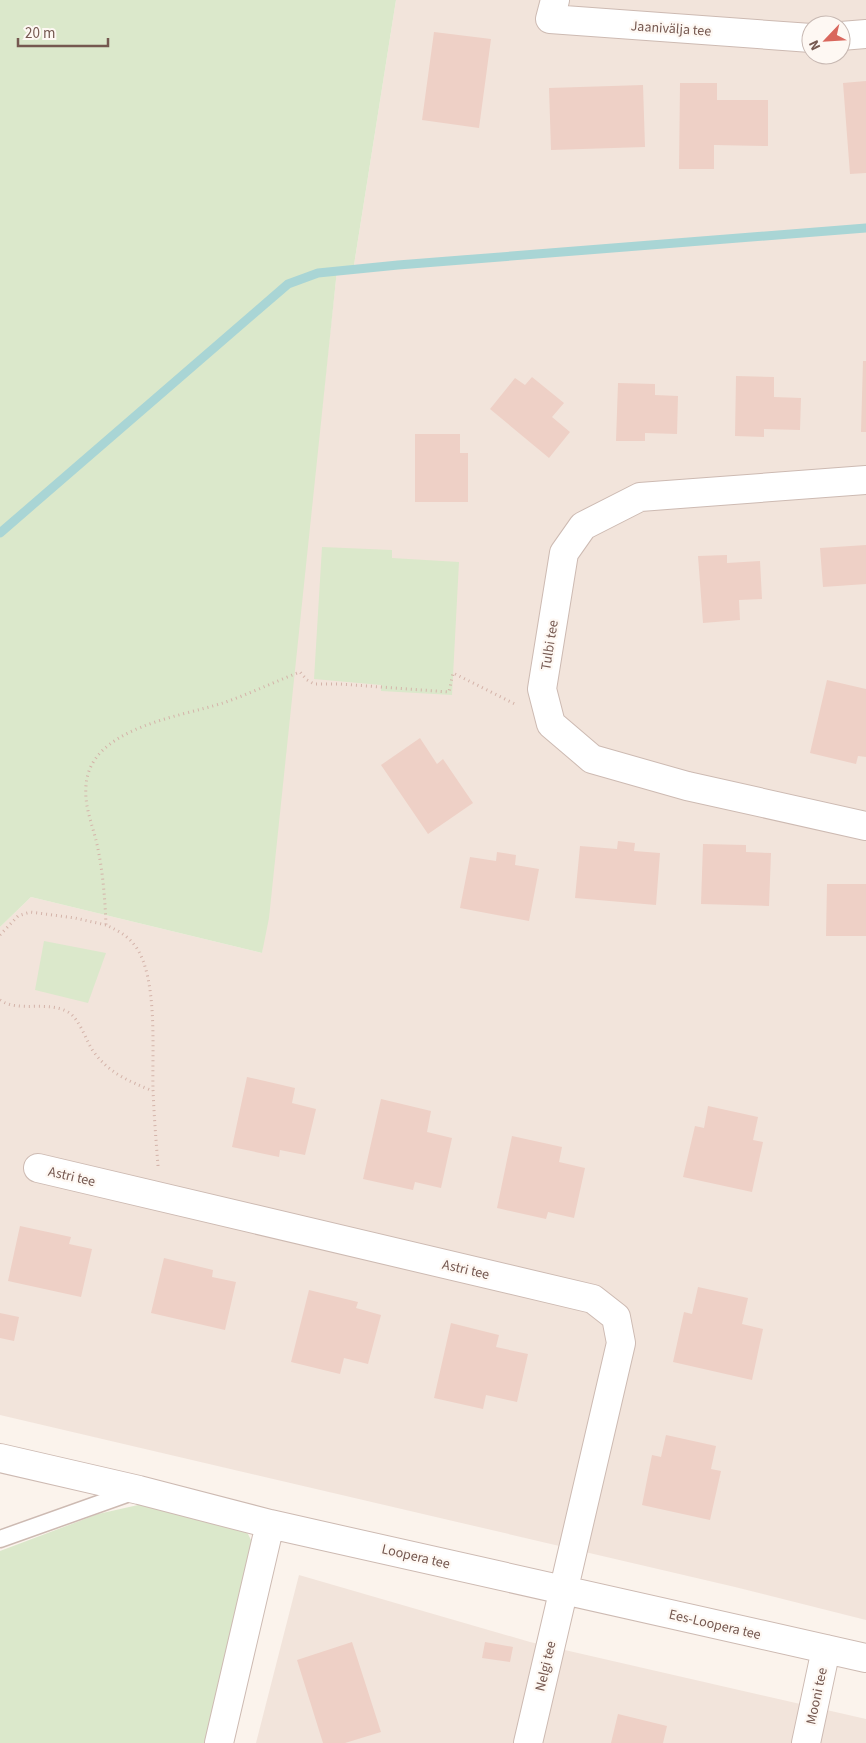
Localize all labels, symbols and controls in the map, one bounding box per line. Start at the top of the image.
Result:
scale bar [18,15,108,47]
north arrow [801,15,851,65]
street label: Jaanivälja tee [630,16,712,42]
text: 20 m [25,23,55,44]
text: N [804,37,826,54]
street label: Tulbi tee [536,619,564,672]
street label: Astri tee [46,1162,97,1192]
street label: Astri tee [440,1255,491,1285]
street label: Loopera tee [380,1539,452,1575]
street label: Ees-Loopera tee [667,1605,763,1645]
street label: Nelgi tee [530,1639,561,1693]
street label: Mooni tee [801,1666,833,1727]

